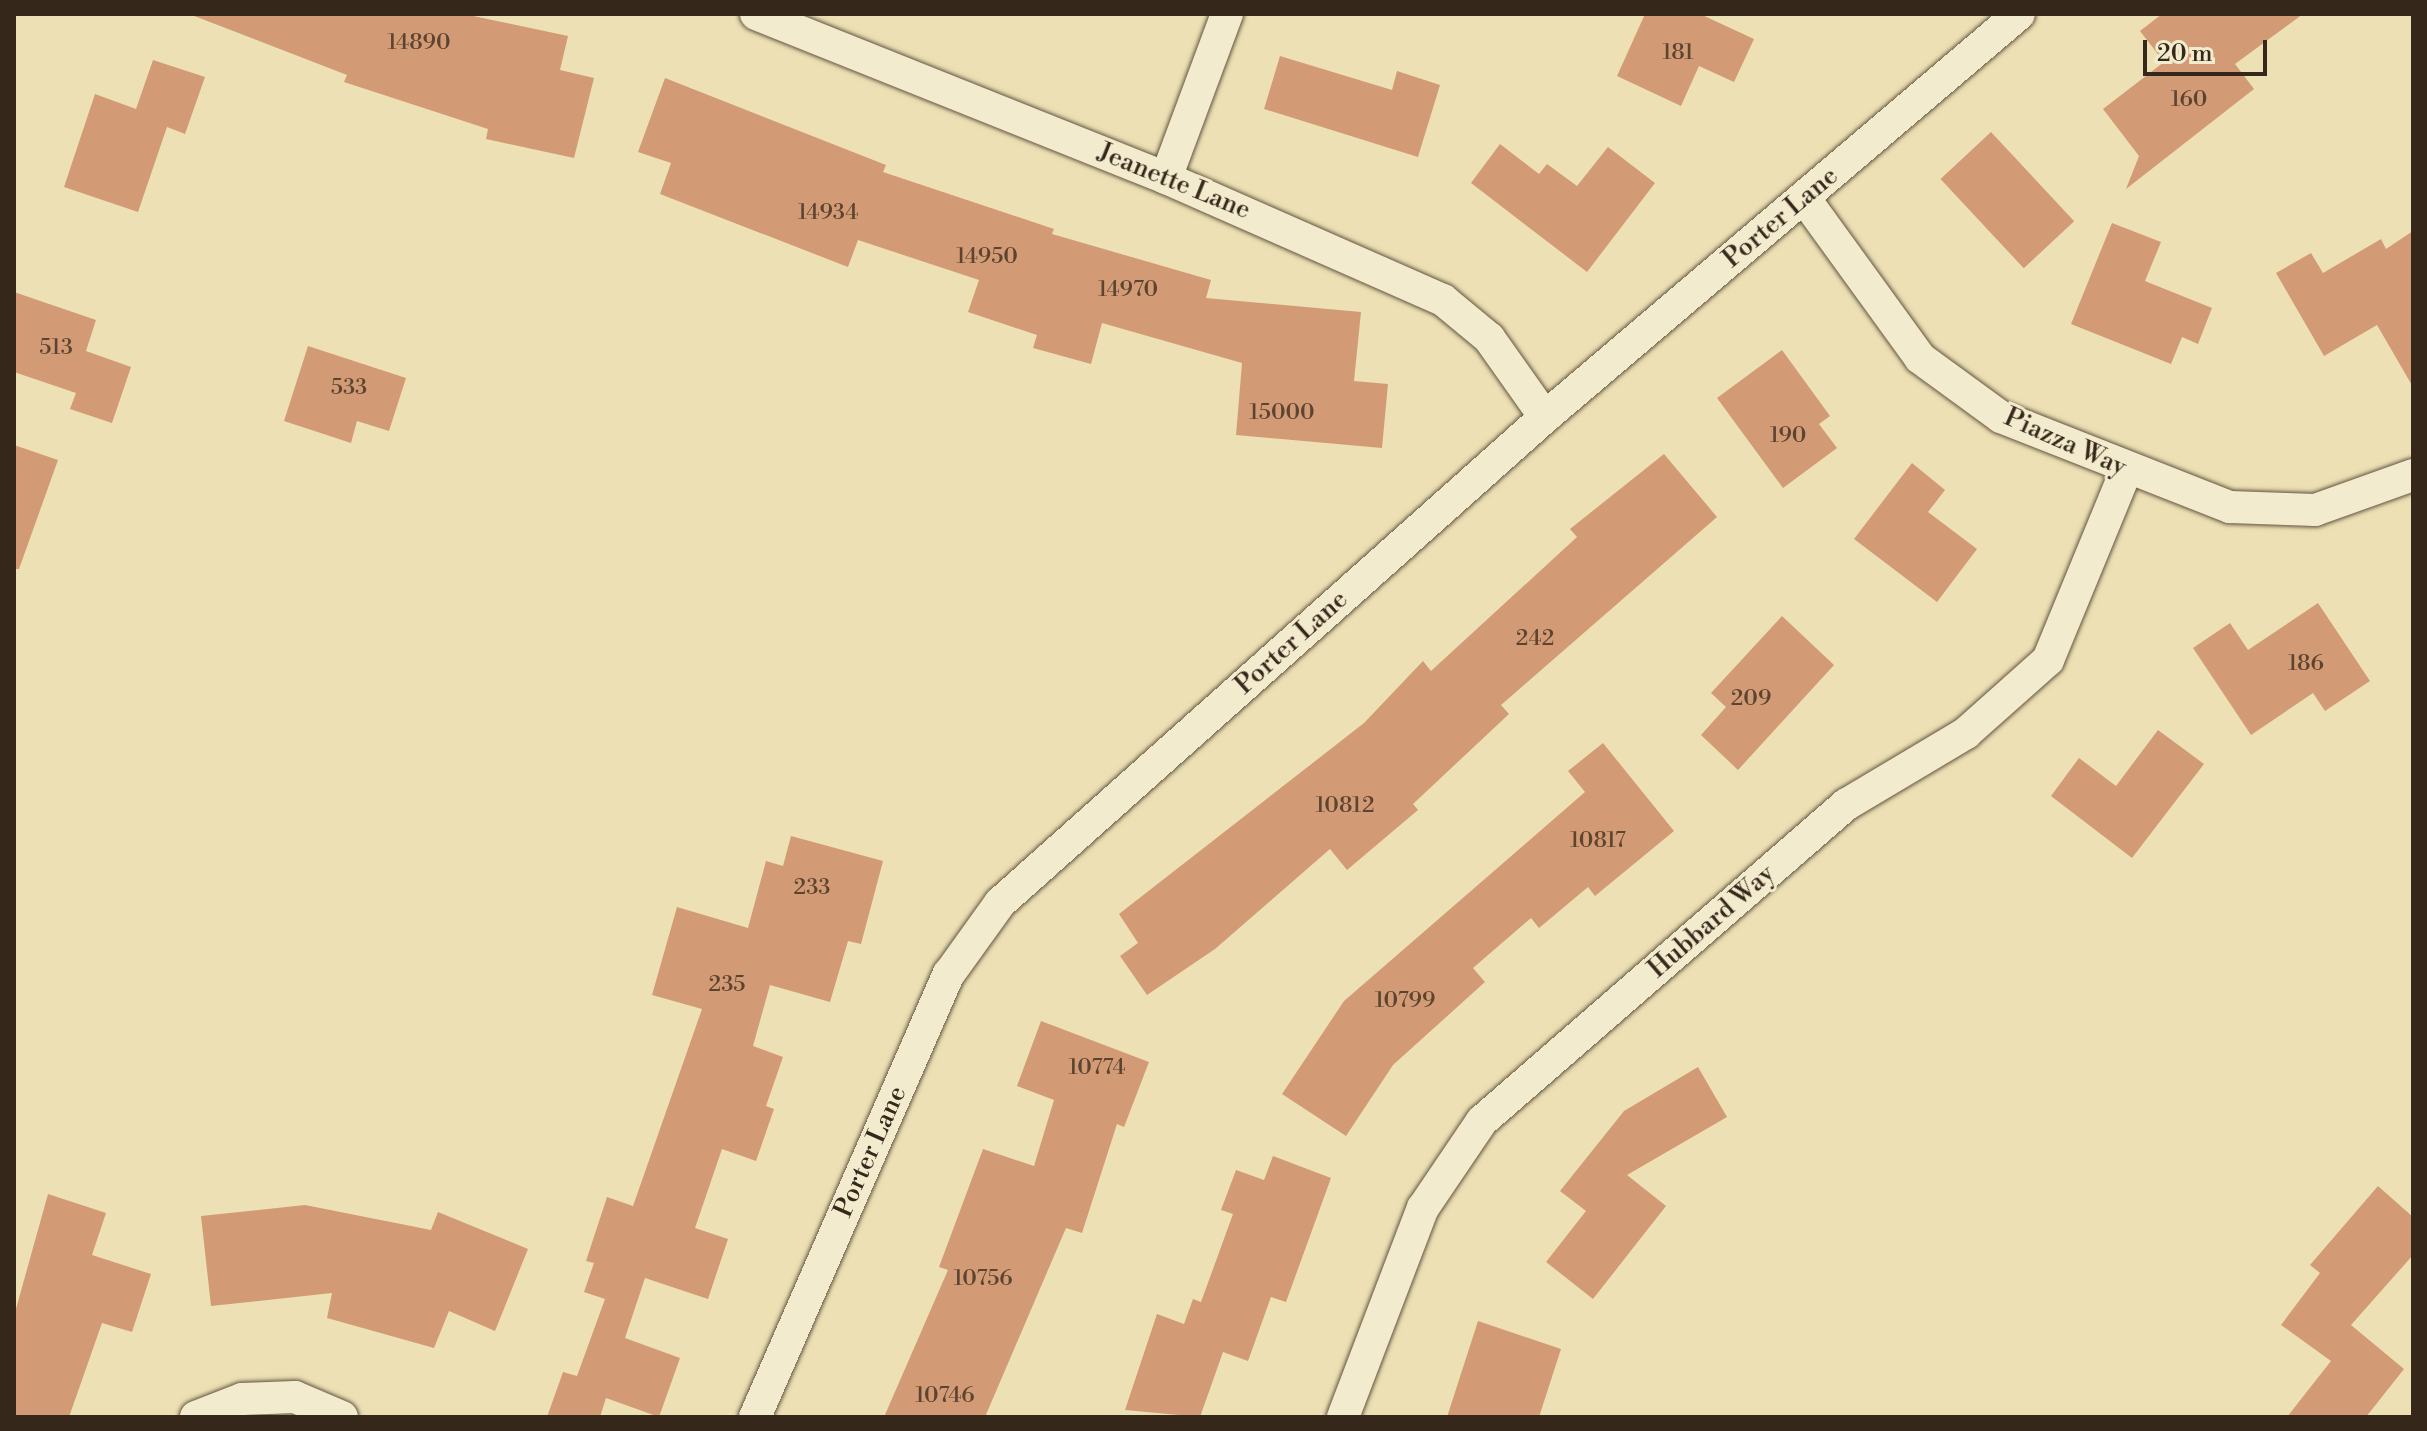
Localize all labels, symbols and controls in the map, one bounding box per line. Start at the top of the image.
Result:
scale bar [2147,24,2271,74]
house number: 14890 [387,30,451,56]
text: 20 m [2157,39,2213,69]
house number: 181 [1662,40,1694,66]
house number: 160 [2171,87,2207,113]
street label: Jeanette Lane [1093,137,1255,227]
street label: Porter Lane [1717,161,1845,275]
house number: 14934 [798,200,858,226]
house number: 14950 [956,244,1018,270]
house number: 14970 [1098,277,1158,303]
house number: 513 [39,335,73,361]
house number: 533 [331,375,367,401]
house number: 15000 [1249,400,1315,426]
street label: Piazza Way [1999,402,2131,484]
house number: 190 [1770,423,1806,449]
street label: Porter Lane [1229,584,1355,702]
house number: 242 [1516,626,1554,652]
house number: 186 [2288,651,2324,677]
house number: 209 [1731,686,1771,712]
house number: 10812 [1316,793,1374,819]
house number: 10817 [1570,828,1626,854]
street label: Hubbard Way [1642,859,1782,985]
house number: 233 [794,875,830,901]
house number: 235 [709,972,745,998]
house number: 10799 [1375,988,1435,1014]
house number: 10774 [1068,1055,1126,1081]
street label: Porter Lane [828,1082,914,1222]
house number: 10756 [953,1266,1013,1292]
house number: 10746 [915,1383,975,1409]

